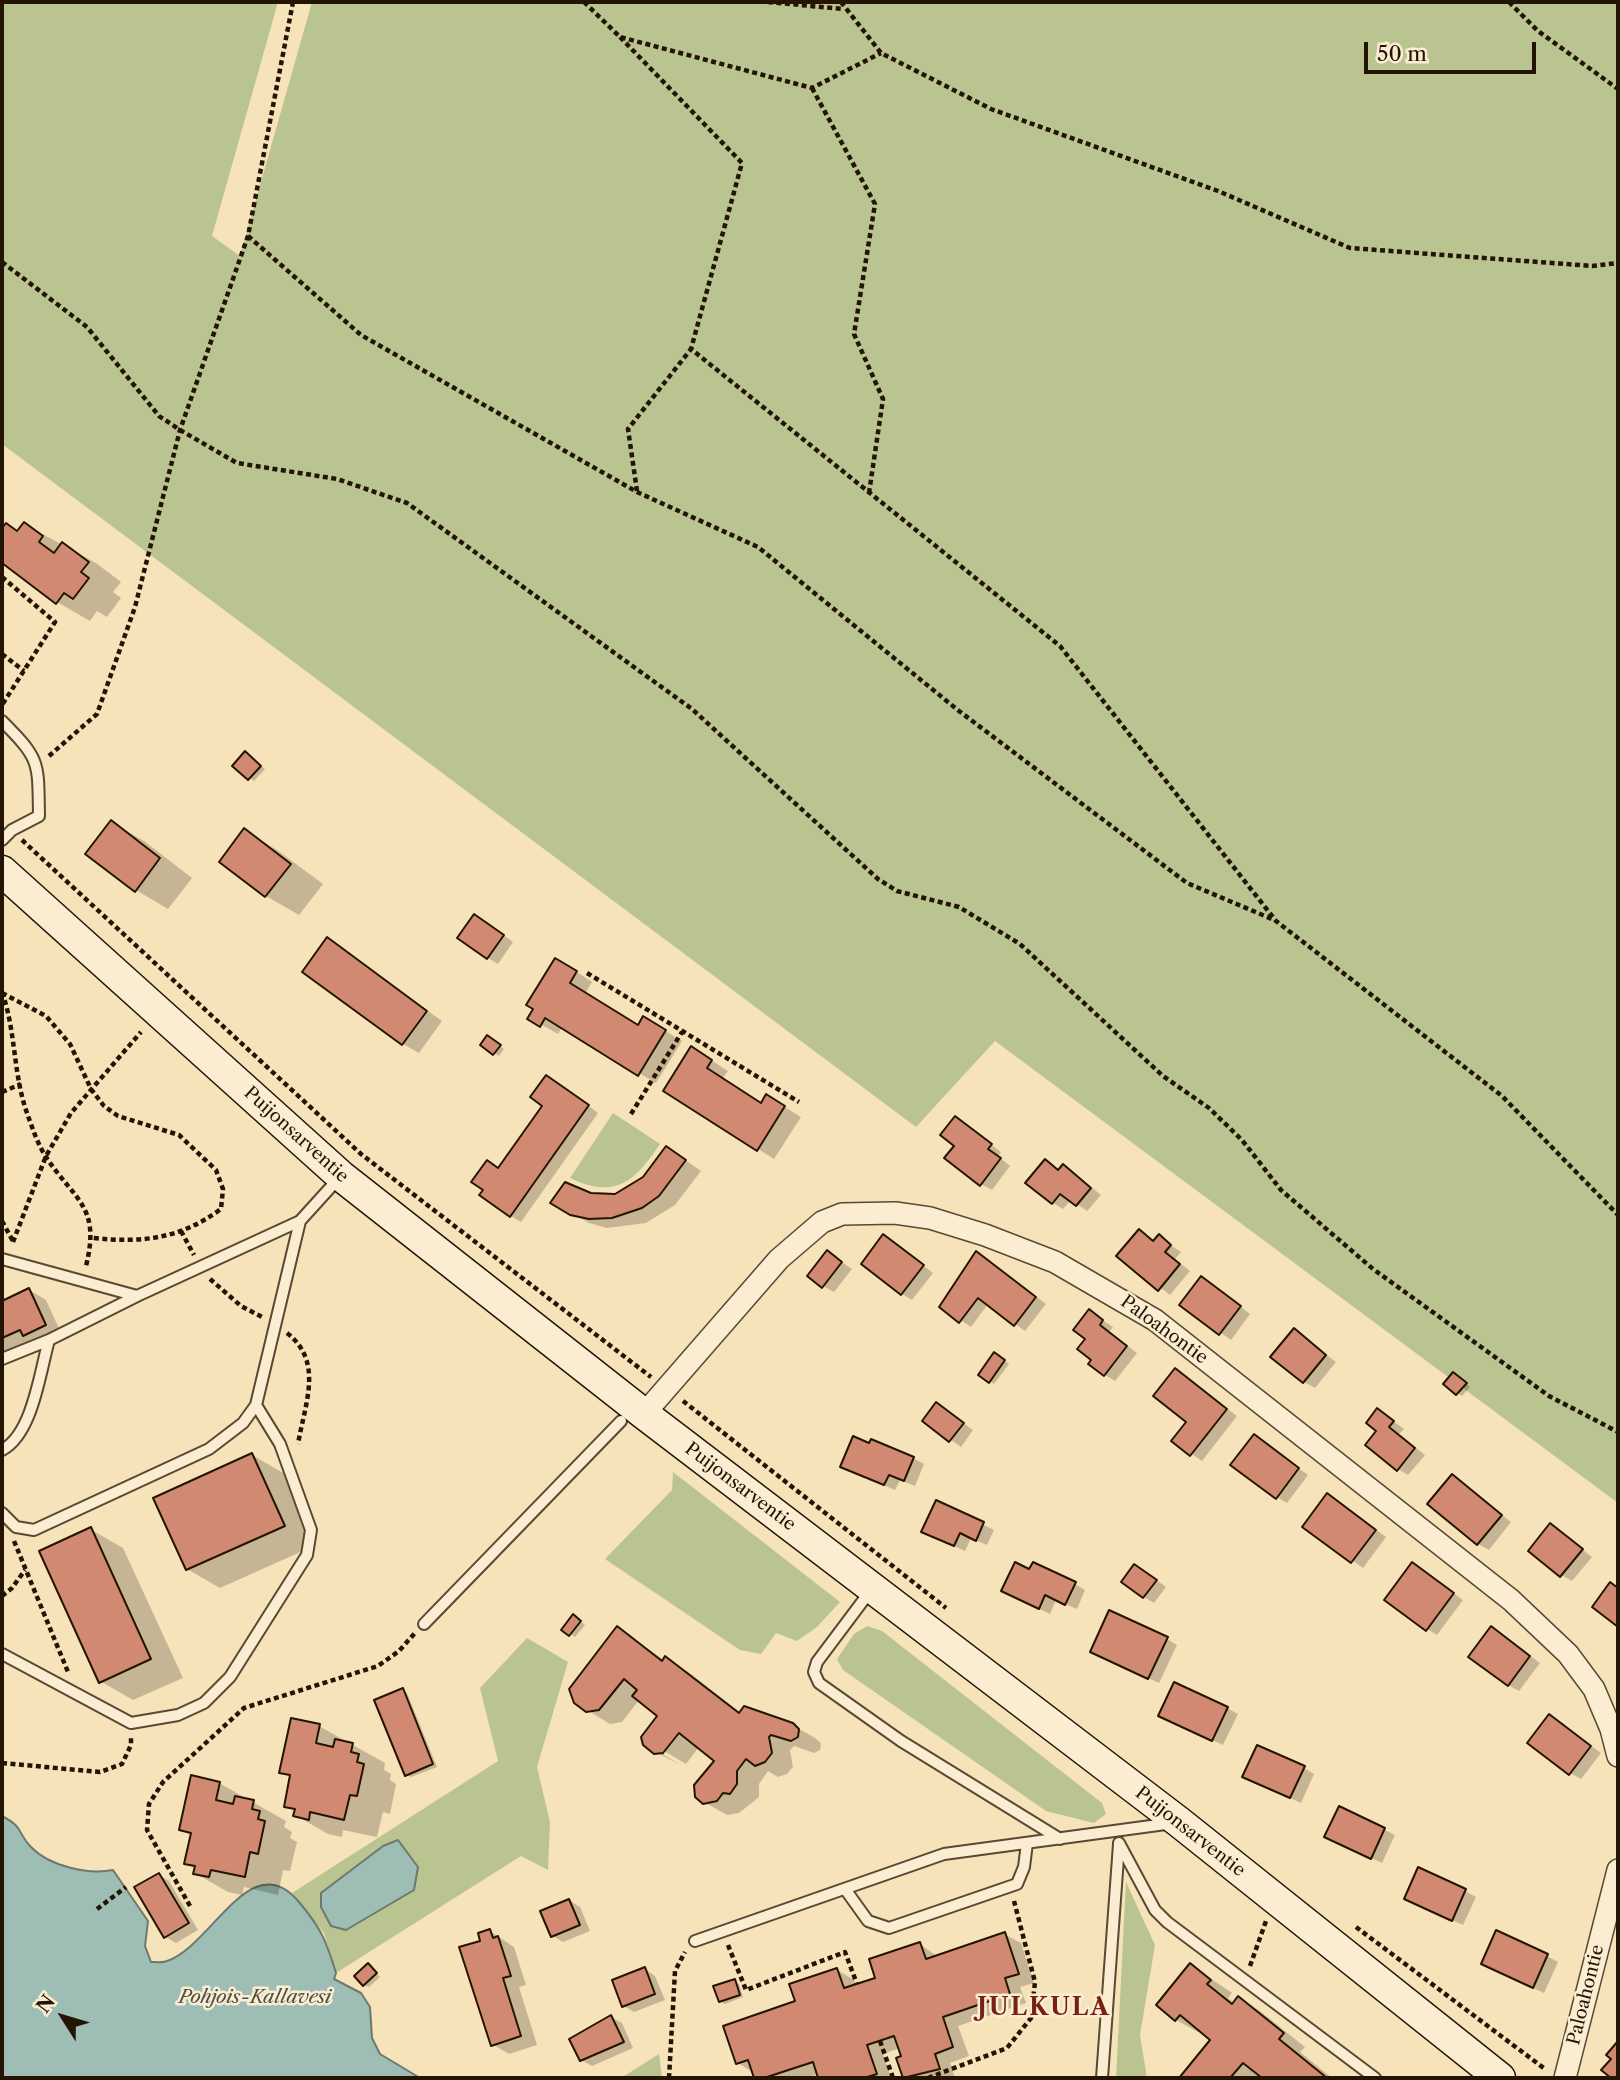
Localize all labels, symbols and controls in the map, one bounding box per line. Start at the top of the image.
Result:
scale bar [1368,28,1540,72]
text: 50 m [1377,41,1427,66]
street label: Puijonsarventie [239,1082,353,1188]
street label: Paloahontie [1116,1291,1212,1369]
street label: Puijonsarventie [680,1438,800,1536]
street label: Puijonsarventie [1131,1782,1249,1882]
street label: Paloahontie [1563,1943,1609,2047]
north arrow [28,1982,98,2052]
water label: Pohjois-Kallavesi [179,1987,331,2009]
text: N [32,1991,60,2018]
district label: JULKULA [978,1994,1110,2022]

